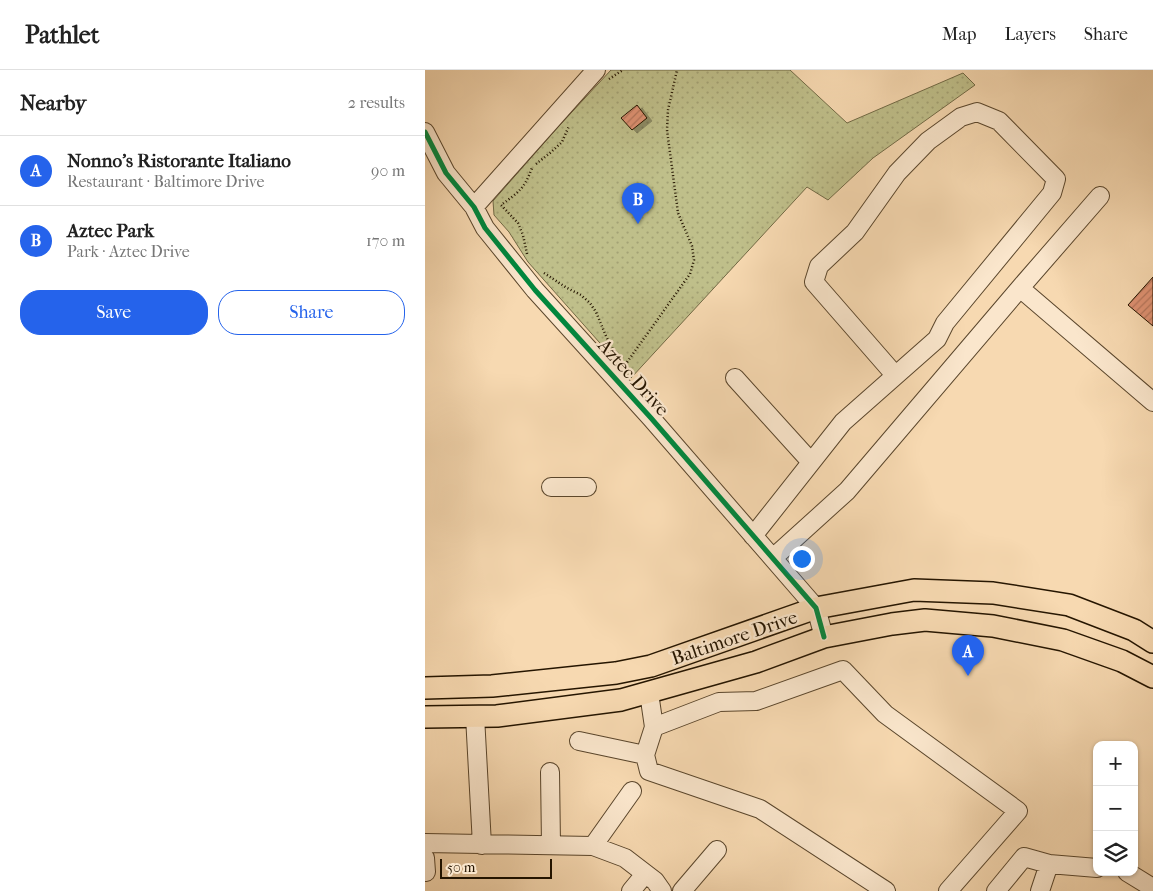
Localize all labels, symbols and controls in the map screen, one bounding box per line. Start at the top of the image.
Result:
text: Pathlet [25,21,99,49]
text: Map [942,24,976,45]
text: Layers [1004,24,1056,45]
text: Share [1084,24,1128,45]
text: Nearby [20,91,86,115]
text: 2 results [348,93,405,112]
text: Nonno's Ristorante Italiano [67,150,291,172]
text: A [31,161,41,180]
text: 90 m [371,161,405,180]
text: Restaurant · Baltimore Drive [67,172,264,191]
pin: B [622,183,654,224]
text: Aztec Park [67,220,154,242]
text: B [31,231,41,250]
text: 170 m [366,231,405,250]
text: Park · Aztec Drive [67,242,190,261]
button: Save [20,290,208,335]
button: Share [218,290,405,335]
street label: Aztec Drive [592,334,673,421]
your location [789,546,815,572]
street label: Baltimore Drive [668,606,800,670]
pin: A [952,635,984,676]
map controls [1093,741,1138,876]
button: + [1093,741,1138,786]
button: − [1093,786,1138,831]
button: layers [1093,831,1138,876]
scale bar [440,856,553,879]
text: 50 m [447,859,475,876]

